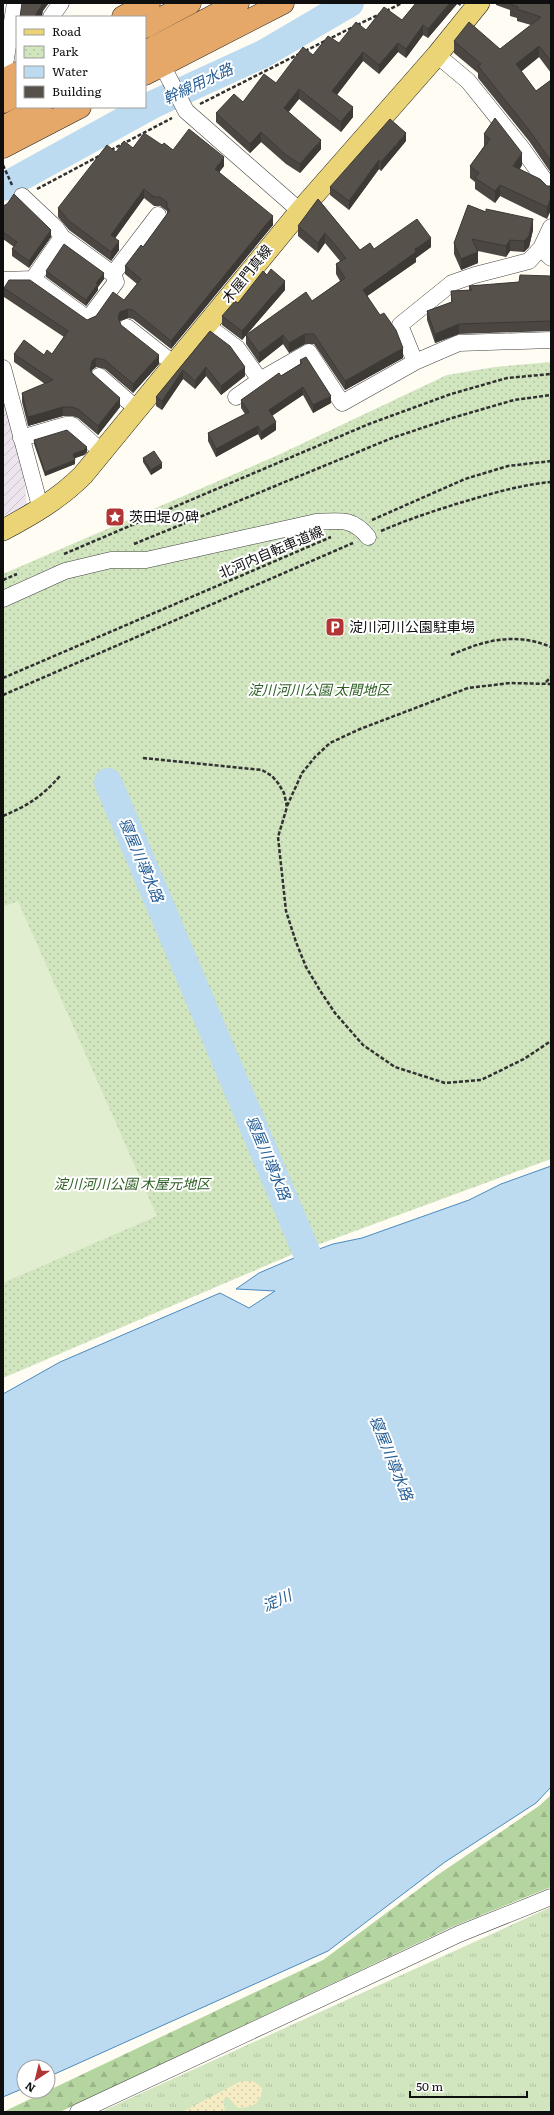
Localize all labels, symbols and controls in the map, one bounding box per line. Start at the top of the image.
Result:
legend [16,16,146,108]
text: Road [52,22,82,40]
text: Park [52,42,79,60]
water label: 幹線用水路 [159,56,238,109]
text: Water [52,62,88,80]
text: Building [52,82,102,100]
street label: 木屋門真線 [216,240,276,307]
place icon: 茨田堤の碑 [104,506,126,528]
place label: 茨田堤の碑 [129,506,199,526]
street label: 北河内自転車道線 [215,520,326,582]
parking icon: 淀川河川公園駐車場 [324,616,346,638]
place label: 淀川河川公園駐車場 [349,616,475,636]
park label: 淀川河川公園 太間地区 [248,679,392,699]
water label: 寝屋川導水路 [114,813,171,907]
water label: 寝屋川導水路 [241,1111,298,1205]
park label: 淀川河川公園 木屋元地区 [54,1173,212,1193]
water label: 寝屋川導水路 [365,1411,421,1505]
water label: 淀川 [258,1582,297,1616]
north arrow [16,2059,56,2099]
scale bar [410,2073,527,2099]
text: 50 m [416,2077,443,2095]
text: N [21,2079,38,2097]

